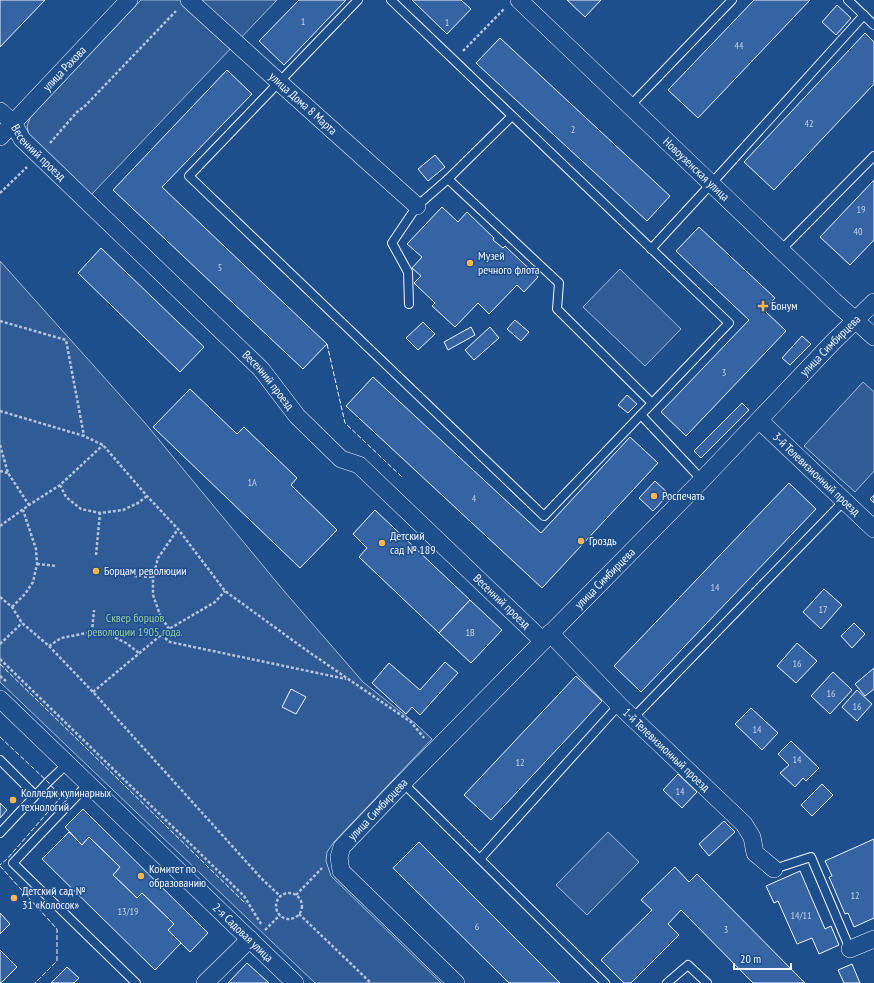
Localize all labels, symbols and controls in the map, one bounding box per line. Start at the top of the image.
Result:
house number: 1 [301,15,305,28]
house number: 1 [445,16,449,29]
house number: 44 [735,39,744,52]
street label: улица Рахова [39,42,89,94]
street label: улица Дома 8 Марта [266,69,341,138]
house number: 42 [805,117,814,130]
street label: Весенний проезд [8,121,70,184]
house number: 2 [571,123,575,136]
street label: Новоузенская улица [660,134,733,204]
house number: 19 [857,203,866,216]
house number: 40 [854,225,863,238]
place label: Музей речного флота [478,248,540,277]
marker: Музей речного флота [465,258,475,268]
house number: 5 [218,261,222,274]
place label: Бонум [771,298,798,313]
marker: Бонум [758,301,768,311]
street label: улица Симбирцева [797,311,863,379]
street label: Весенний проезд [239,347,298,413]
house number: 3 [722,366,726,379]
street label: 3-й Телевизионный проезд [770,429,864,519]
house number: 1А [247,476,257,489]
place label: Роспечать [662,488,705,503]
marker: Роспечать [649,491,659,501]
house number: 4 [472,492,477,505]
place label: Детский сад № 189 [390,528,436,557]
place label: Гроздь [589,533,617,548]
marker: Гроздь [576,536,586,546]
marker: Детский сад № 189 [377,538,387,548]
street label: улица Симбирцева [571,544,638,612]
place label: Борцам революции [104,563,187,578]
marker: Борцам революции [91,566,101,576]
street label: Весенний проезд [470,570,534,632]
house number: 14 [711,581,720,594]
house number: 17 [819,603,828,616]
park label: Сквер борцов революции 1905 года. [87,610,183,639]
house number: 1В [465,626,475,639]
house number: 16 [793,657,802,670]
house number: 16 [827,687,836,700]
house number: 16 [853,700,862,713]
street label: 1-й Телевизионный проезд [620,705,714,795]
house number: 14 [753,723,762,736]
house number: 14 [793,753,802,766]
house number: 12 [516,756,525,769]
street label: улица Симбирцева [344,775,411,843]
place label: Колледж кулинарных технологий [21,785,111,814]
house number: 14 [676,785,685,798]
marker: Колледж кулинарных технологий [8,795,18,805]
place label: Комитет по образованию [149,861,206,890]
marker: Комитет по образованию [136,871,146,881]
place label: Детский сад № 31 «Колосок» [22,883,86,912]
house number: 12 [851,889,860,902]
marker: Детский сад № 31 «Колосок» [9,893,19,903]
street label: 2-я Садовая улица [210,900,277,965]
house number: 13/19 [118,905,138,918]
house number: 14/11 [791,909,811,922]
house number: 6 [475,920,480,933]
house number: 3 [724,923,728,936]
scale bar [734,945,791,971]
text: 20 m [740,951,761,966]

